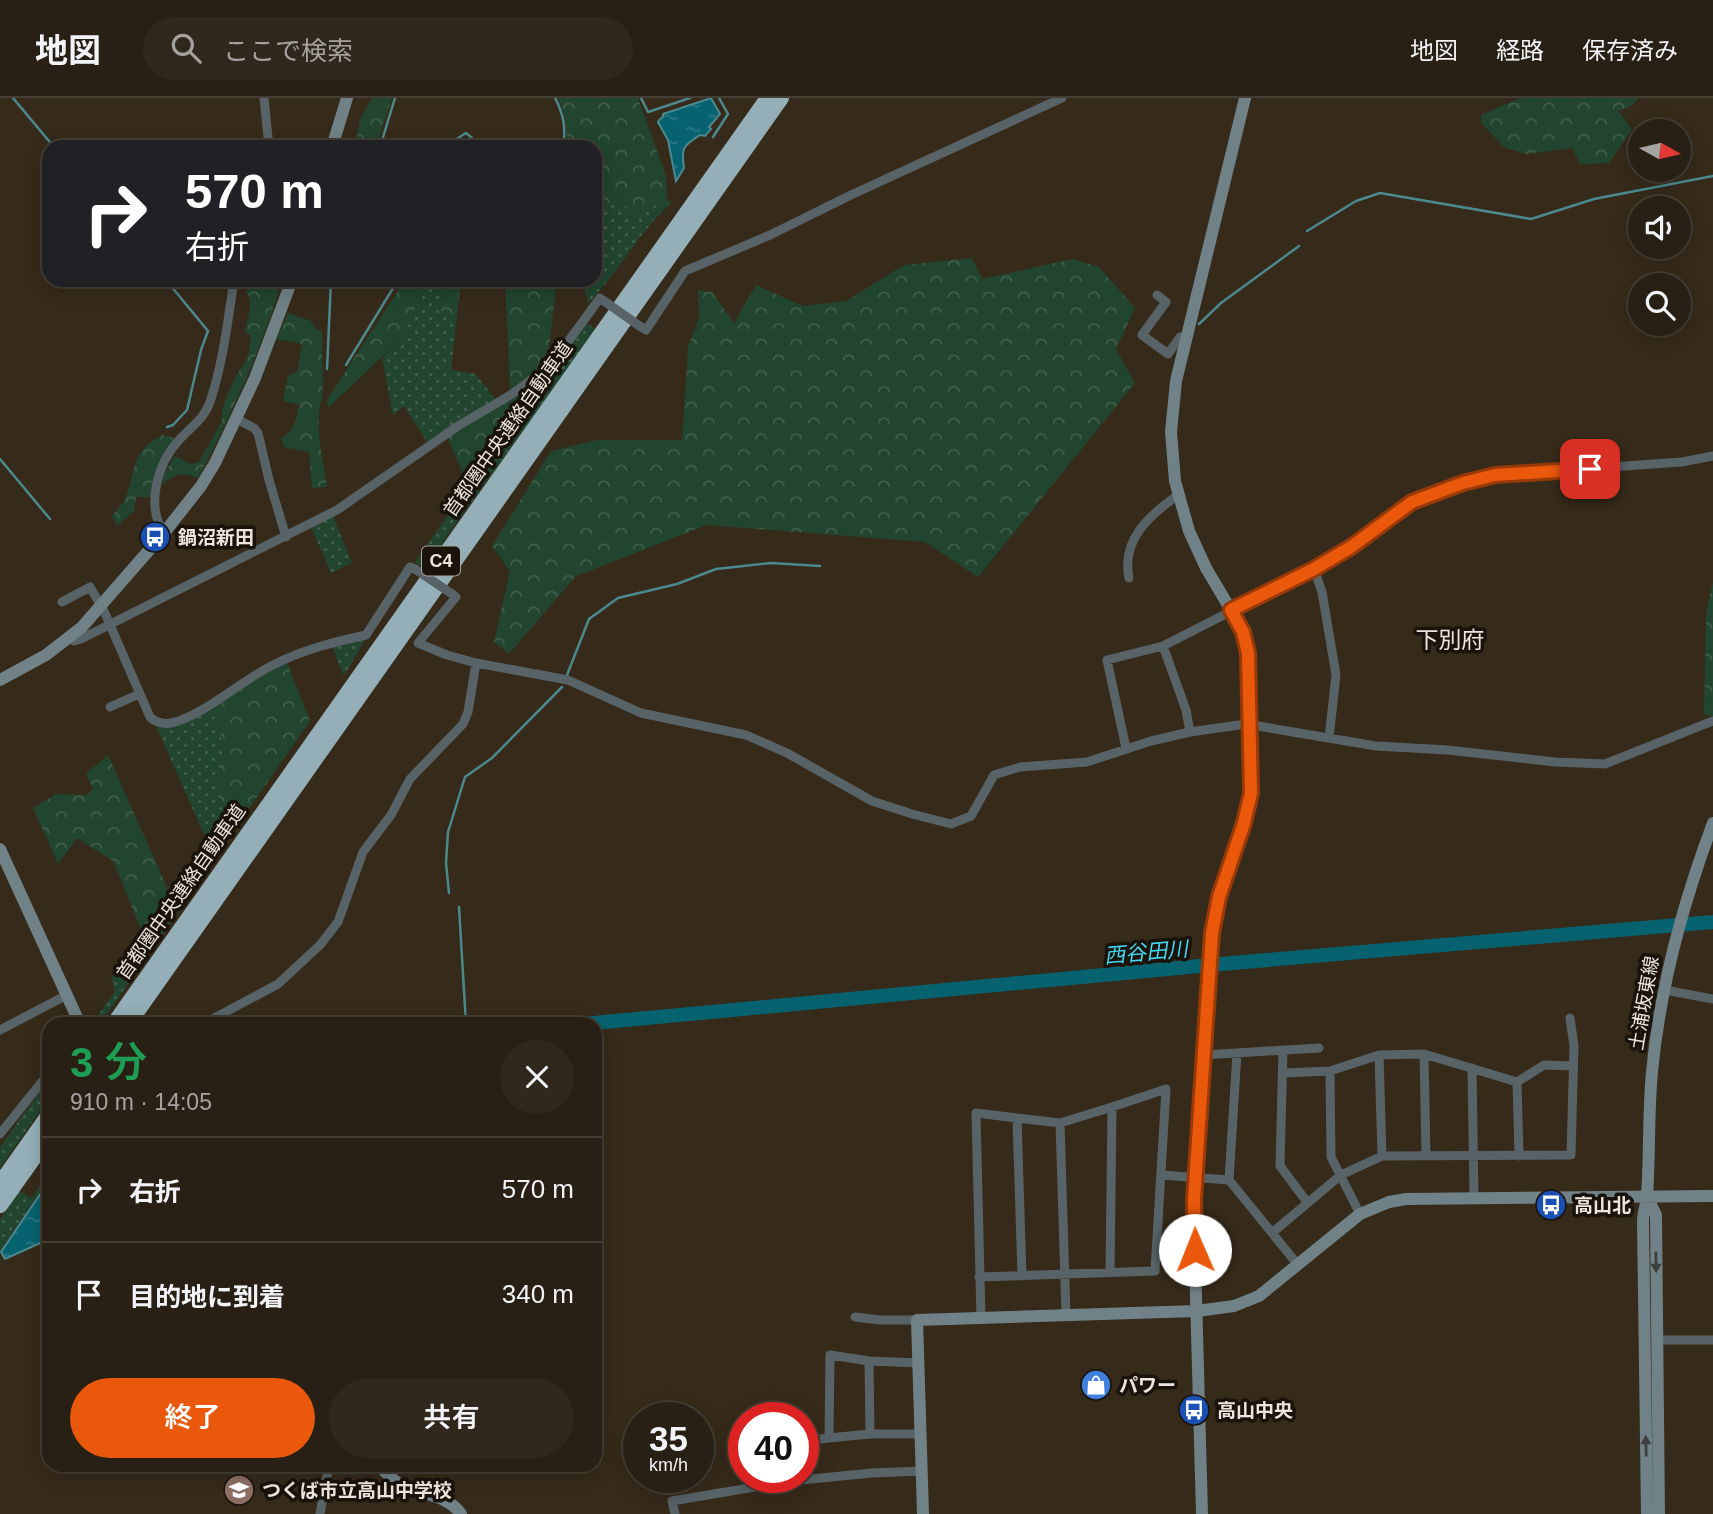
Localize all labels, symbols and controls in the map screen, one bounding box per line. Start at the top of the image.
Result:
search box [143,17,633,80]
icon: search [167,29,205,67]
text: 地図 [35,32,101,69]
text: ここで検索 [223,36,353,66]
text: 地図 [1410,37,1458,64]
text: 経路 [1496,37,1544,64]
text: 保存済み [1582,37,1678,64]
north arrow [1628,119,1690,182]
map controls [1628,119,1691,336]
text: 570 m [185,164,324,218]
icon: right [70,168,161,259]
button: sound [1628,196,1691,259]
text: 右折 [185,229,249,265]
button: search [1628,273,1691,336]
street label: 首都圏中央連絡自動車道 [439,337,577,521]
pin [1560,439,1620,499]
icon: arrive [1571,450,1609,488]
bus stop icon: 鍋沼新田 [138,520,172,554]
place label: 鍋沼新田 [177,527,254,548]
road number: C4 [422,546,460,575]
district label: 下別府 [1416,627,1485,653]
street label: 首都圏中央連絡自動車道 [112,800,250,984]
water label: 西谷田川 [1103,937,1191,967]
street label: 土浦坂東線 [1625,954,1663,1052]
text: 3 分 [70,1039,147,1086]
button: close [500,1040,574,1114]
text: 910 m · 14:05 [70,1089,212,1115]
icon: right [70,1171,108,1209]
text: 570 m [502,1174,574,1204]
text: 右折 [129,1177,181,1207]
bus stop icon: 高山北 [1534,1188,1568,1222]
place label: 高山北 [1574,1195,1631,1216]
position arrow [1158,1213,1232,1287]
one-way arrow [1650,1252,1662,1274]
icon: arrive [70,1276,108,1314]
text: 340 m [502,1279,574,1309]
text: 目的地に到着 [129,1282,285,1312]
shop icon: パワー [1079,1368,1113,1402]
place label: パワー [1119,1375,1176,1396]
button: 終了 [70,1378,315,1458]
button: 共有 [329,1378,574,1458]
bus stop icon: 高山中央 [1177,1393,1211,1427]
place label: 高山中央 [1217,1400,1293,1421]
speed limit sign: 40 [728,1402,819,1493]
text: 35 [649,1419,688,1458]
one-way arrow [1640,1435,1652,1457]
text: km/h [649,1455,688,1475]
school or university icon: つくば市立高山中学校 [222,1473,256,1507]
place label: つくば市立高山中学校 [262,1480,452,1501]

